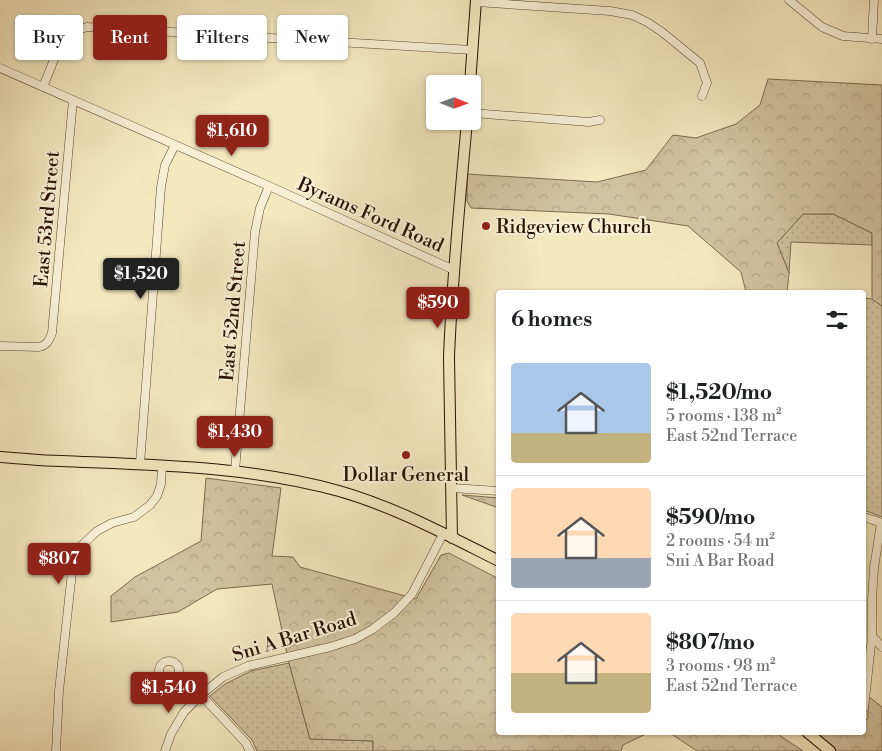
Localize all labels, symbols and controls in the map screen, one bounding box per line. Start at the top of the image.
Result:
chip: Buy [15,15,83,60]
chip: Rent [93,15,167,60]
chip: Filters [177,15,267,60]
chip: New [277,15,348,60]
north arrow [426,75,481,130]
map controls [426,75,481,130]
pin: $1,610 [191,114,273,157]
text: $1,610 [207,121,257,141]
street label: East 53rd Street [29,149,65,288]
street label: Byrams Ford Road [293,172,448,258]
place label: Ridgeview Church [496,215,652,239]
marker: Ridgeview Church [480,220,492,232]
street label: East 52nd Street [215,240,251,382]
pin: $1,520 [100,258,182,300]
text: $1,520 [114,264,168,284]
pin: $590 [408,286,468,329]
text: $590 [417,293,459,313]
icon: filters [823,306,851,334]
text: 6 homes [511,307,592,333]
text: $1,520/mo [666,380,772,406]
icon: home [551,383,611,443]
text: 5 rooms · 138 m² [666,406,782,426]
pin: $1,430 [194,416,276,458]
text: $1,430 [208,422,262,442]
text: East 52nd Terrace [666,426,797,446]
marker: Dollar General [400,449,412,461]
place label: Dollar General [343,463,470,487]
text: $590/mo [666,505,755,531]
icon: home [551,508,611,568]
text: 2 rooms · 54 m² [666,531,775,551]
pin: $807 [29,542,89,585]
text: $807 [39,549,79,569]
text: Sni A Bar Road [666,551,774,571]
street label: Sni A Bar Road [229,607,359,667]
text: $807/mo [666,630,755,656]
icon: home [551,633,611,693]
text: 3 rooms · 98 m² [666,656,776,676]
pin: $1,540 [128,672,210,714]
text: East 52nd Terrace [666,676,797,696]
text: $1,540 [142,678,196,698]

